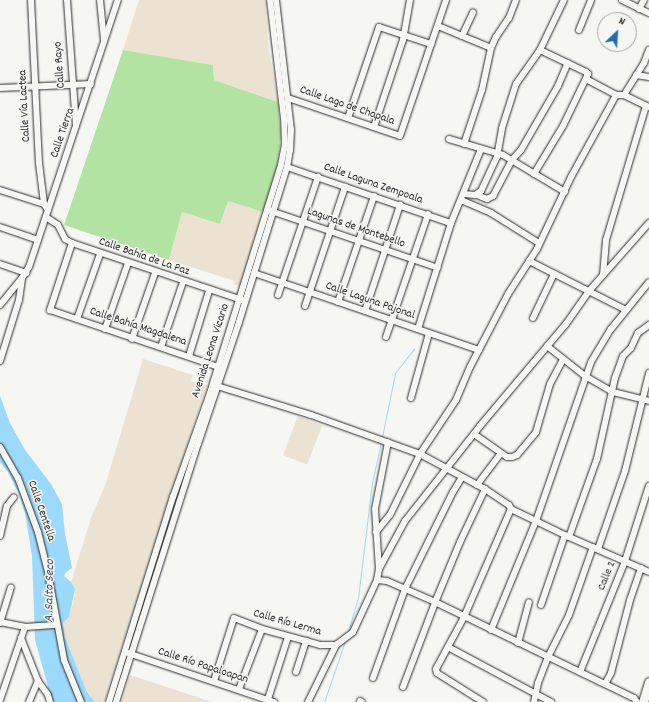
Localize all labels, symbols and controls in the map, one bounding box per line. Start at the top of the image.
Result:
north arrow [597,12,637,52]
text: N [616,14,627,30]
street label: Calle Rayo [51,41,69,89]
street label: Calle Vía Lactea [16,69,34,143]
street label: Calle Lago de Chapala [298,83,396,129]
street label: Calle Tierra [48,106,78,160]
street label: Calle Laguna Zempoala [321,160,425,208]
street label: Lagunas de Montebello [305,204,407,252]
street label: Calle Bahía de La Paz [97,235,191,279]
street label: Calle Laguna Pajonal [323,279,417,323]
street label: Avenida Leona Vicario [189,302,233,400]
street label: Calle Bahía Magdalena [88,305,188,349]
street label: Calle Centella [24,479,58,543]
water label: A. Salto Seco [43,559,59,623]
street label: Calle 2 [595,559,619,593]
street label: Calle Río Lerma [251,606,323,640]
street label: Calle Río Papaloapan [156,645,250,687]

